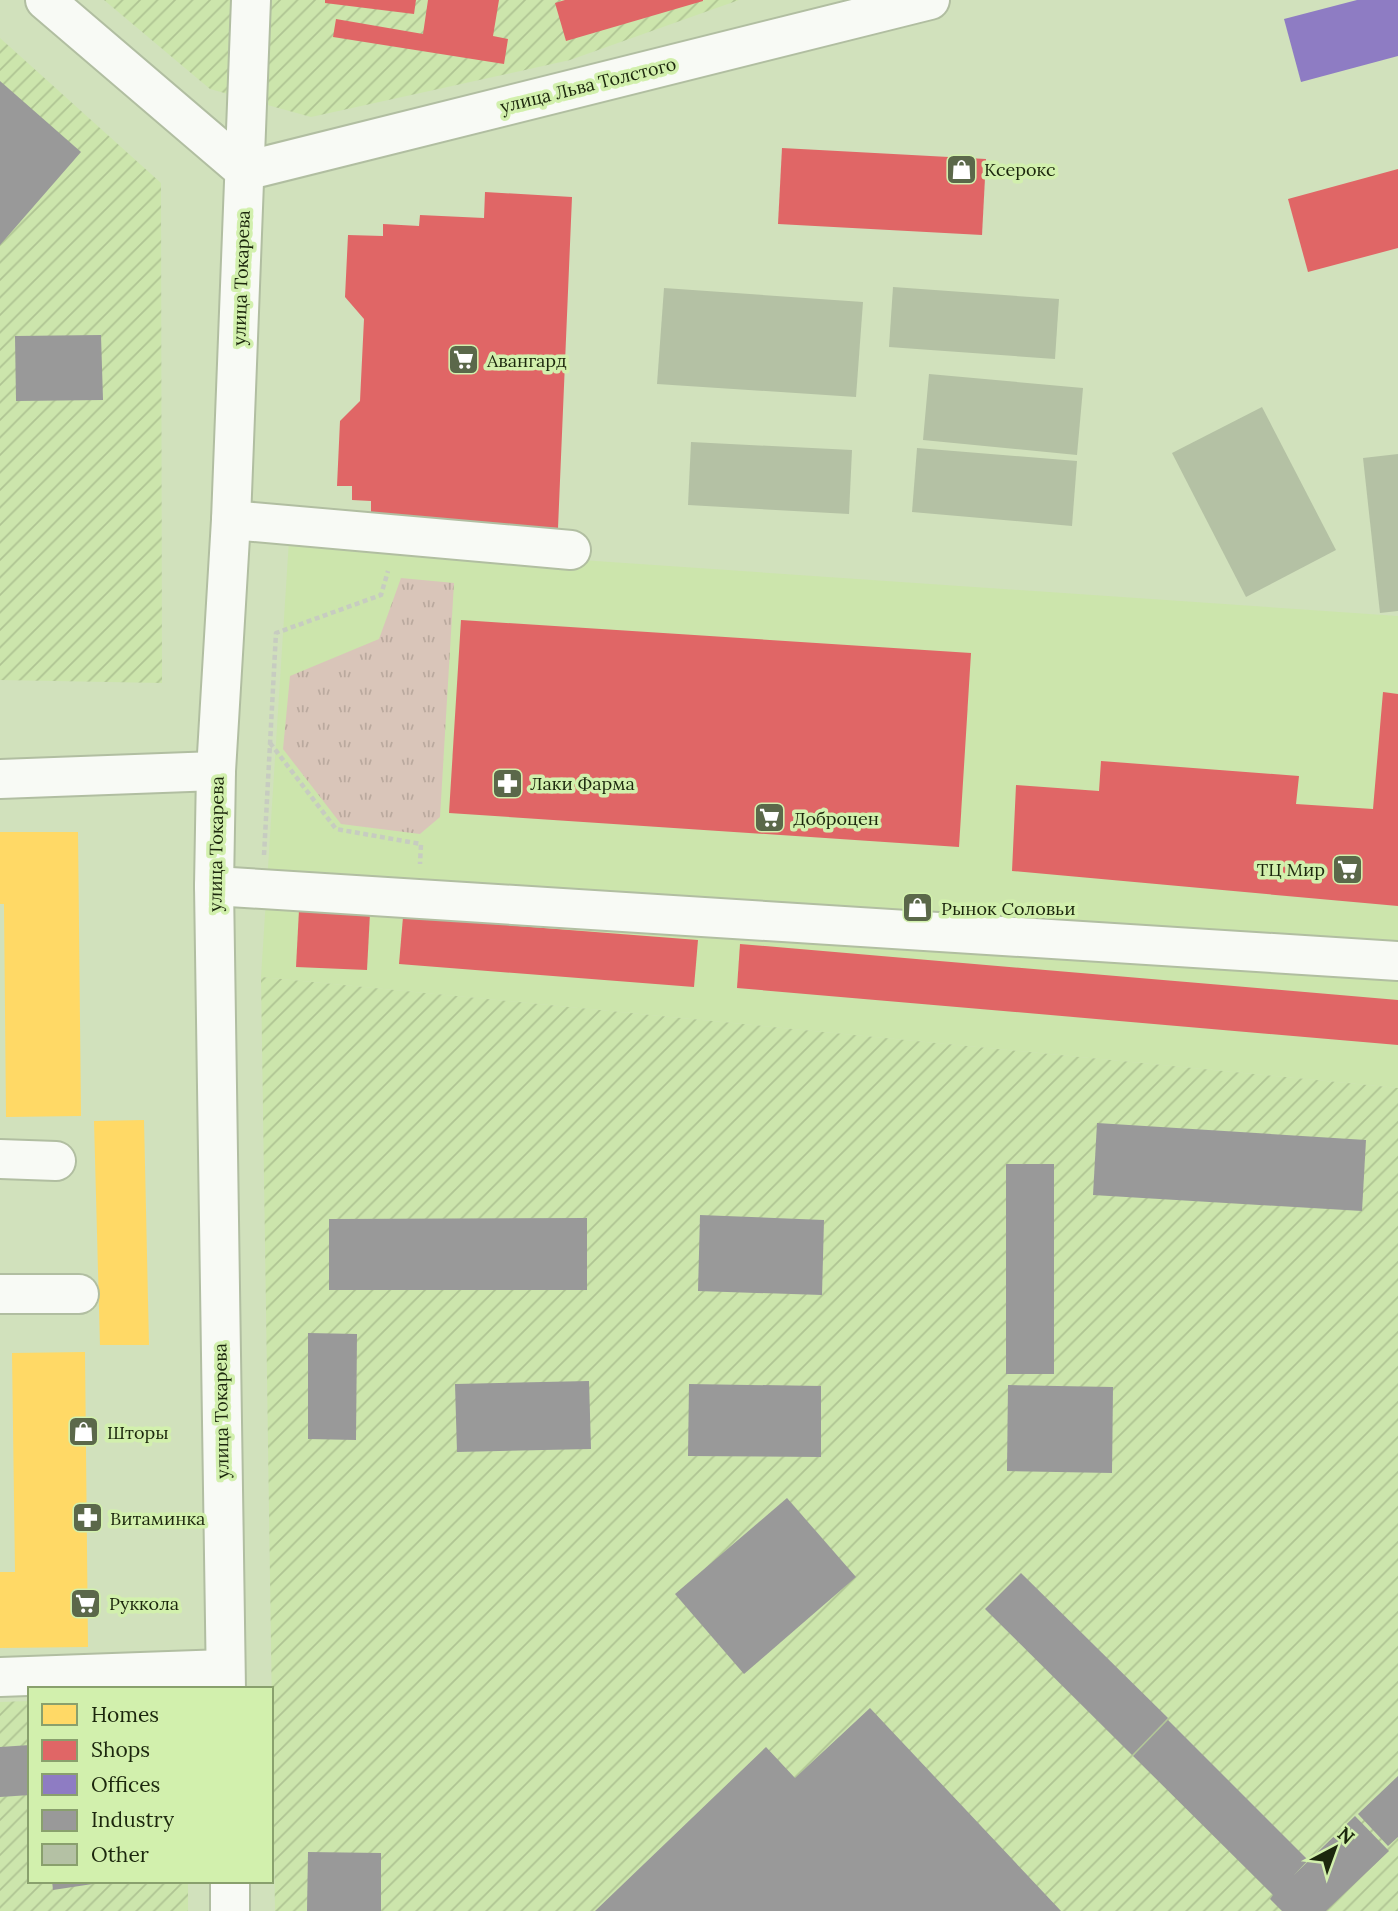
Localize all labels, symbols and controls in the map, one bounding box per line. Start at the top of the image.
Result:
street label: улица Льва Толстого [498,52,678,118]
shop icon: Ксерокс [944,152,978,186]
place label: Ксерокс [984,158,1056,181]
street label: улица Токарева [227,210,255,346]
supermarket icon: Авангард [447,343,481,377]
place label: Авангард [486,349,567,372]
pharmacy icon: Лаки Фарма [490,766,524,800]
place label: Лаки Фарма [530,772,635,795]
street label: улица Токарева [203,776,229,912]
supermarket icon: Доброцен [753,801,787,835]
place label: Доброцен [793,807,879,830]
supermarket icon: ТЦ Мир [1331,852,1365,886]
place label: ТЦ Мир [1257,858,1325,881]
shop icon: Рынок Соловьи [901,891,935,925]
place label: Рынок Соловьи [941,897,1075,920]
street label: улица Токарева [208,1343,234,1479]
shop icon: Шторы [67,1415,101,1449]
place label: Шторы [107,1421,169,1444]
pharmacy icon: Витаминка [70,1501,104,1535]
place label: Витаминка [110,1507,205,1530]
supermarket icon: Руккола [69,1586,103,1620]
place label: Руккола [109,1592,179,1615]
legend [28,1687,273,1883]
text: Homes [91,1701,159,1728]
text: Shops [91,1736,150,1763]
text: Offices [91,1771,160,1798]
text: Industry [91,1806,174,1833]
north arrow [1300,1813,1370,1883]
text: N [1333,1821,1360,1849]
text: Other [91,1841,149,1868]

